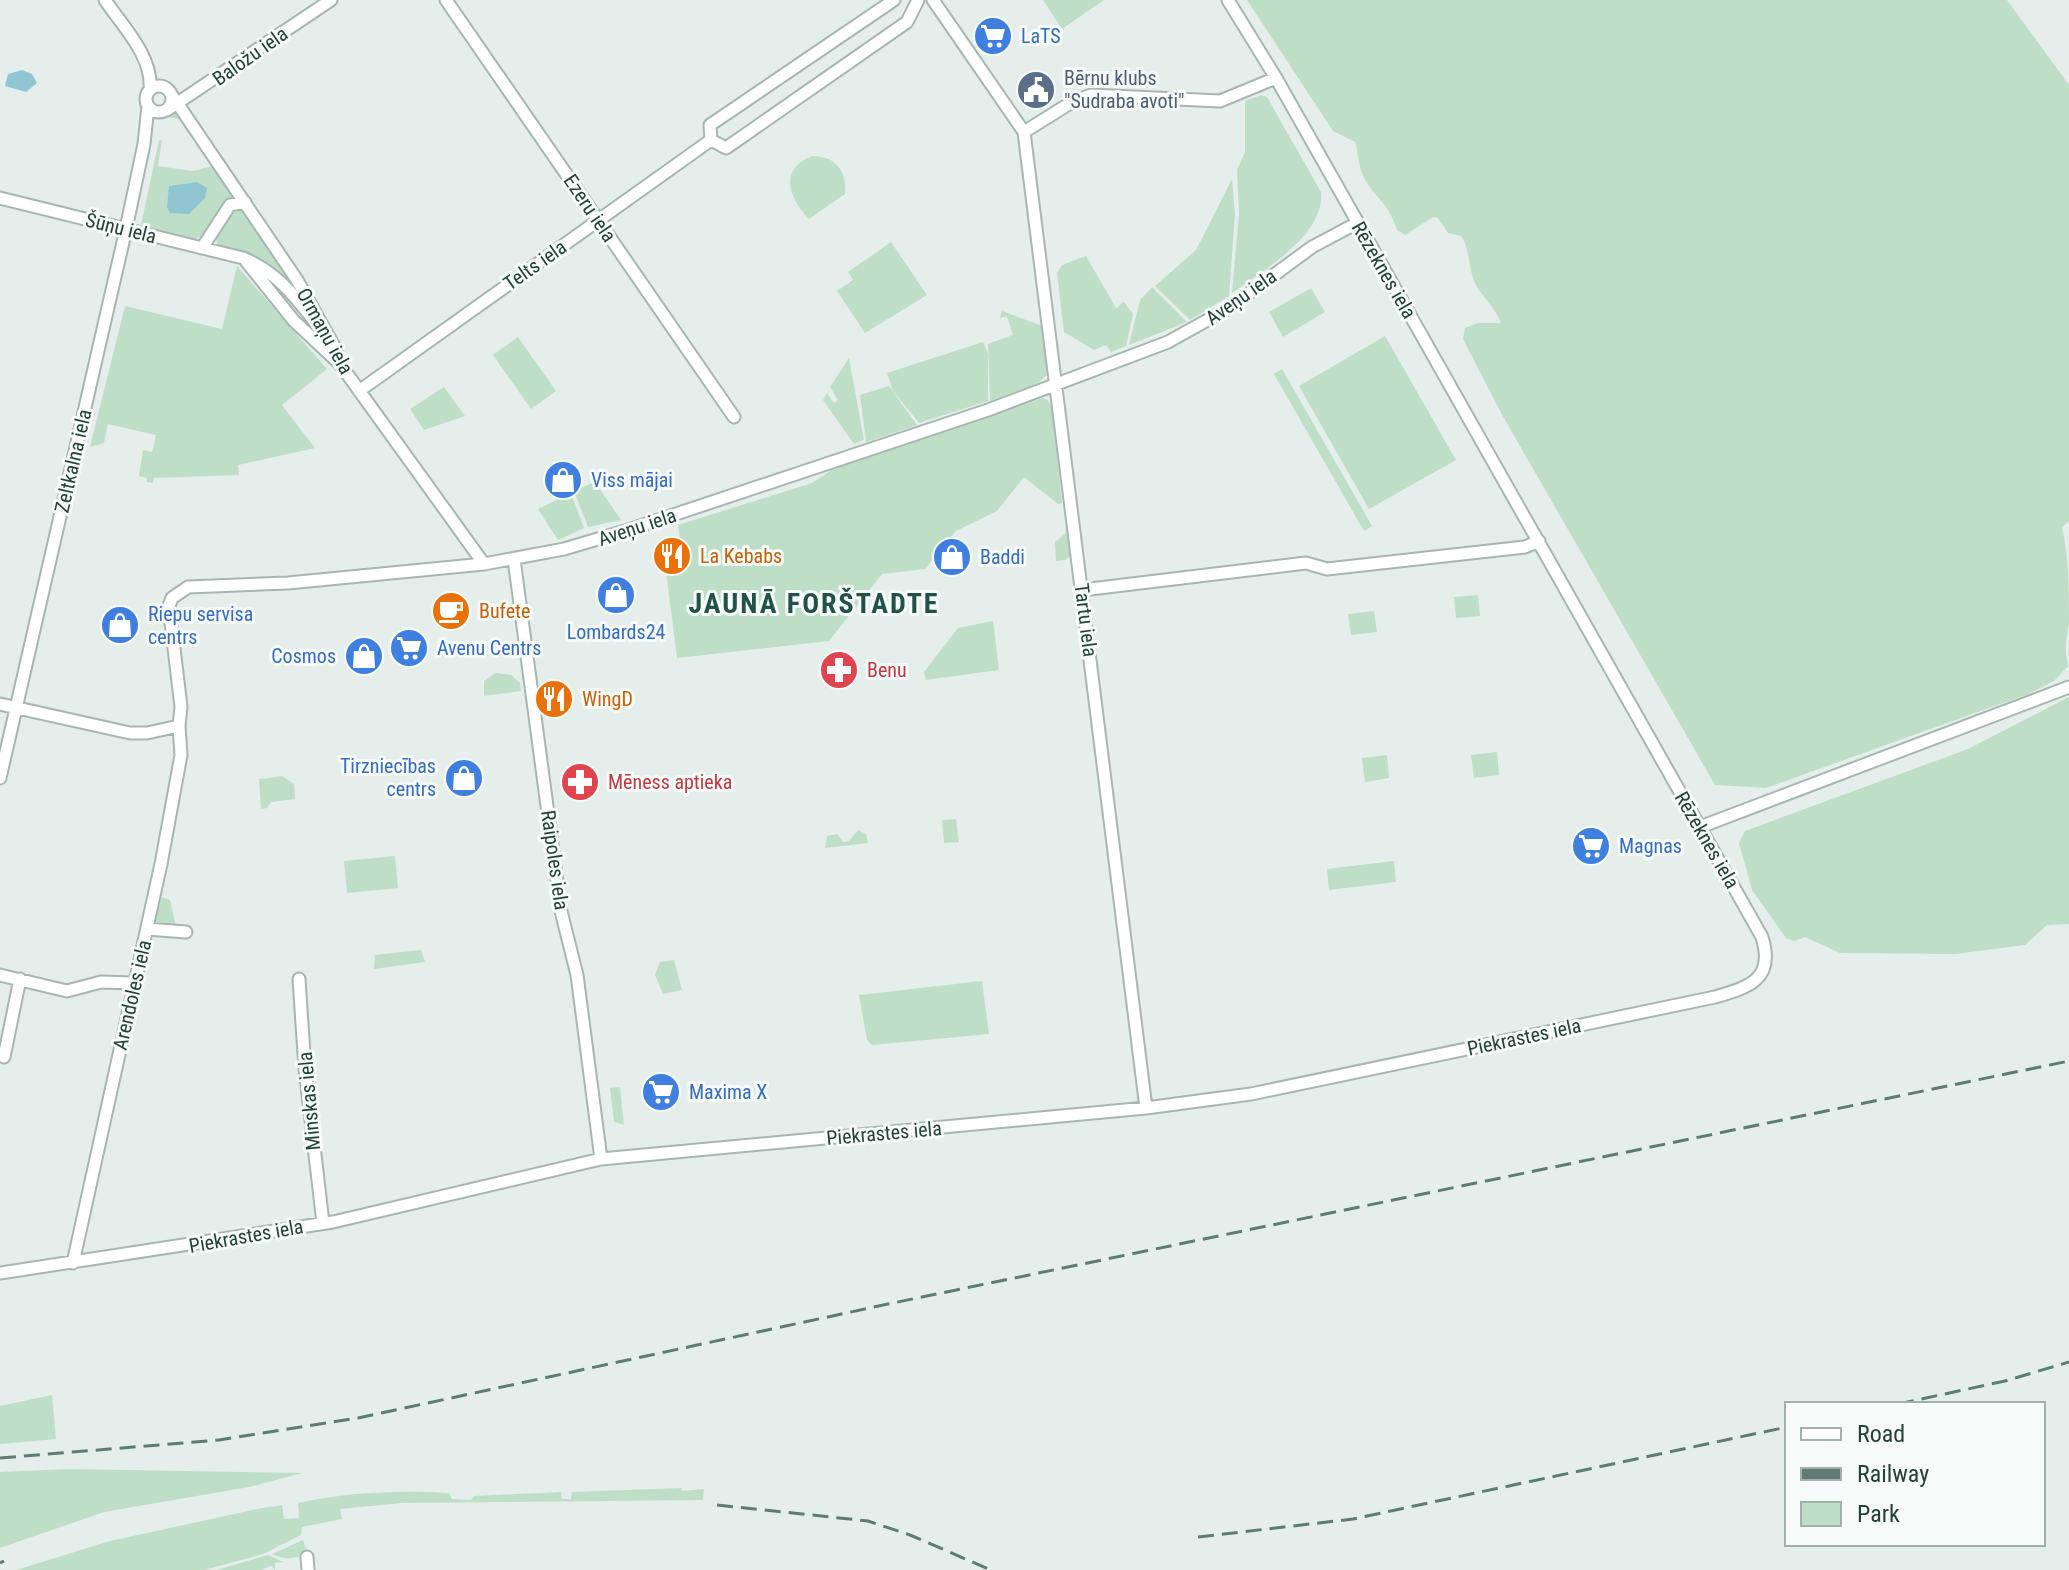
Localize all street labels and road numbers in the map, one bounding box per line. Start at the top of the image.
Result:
street label: Baložu iela [208,21,292,91]
street label: Ezeru iela [559,170,621,246]
street label: Šūņu iela [83,208,159,248]
street label: Rēzeknes iela [1347,217,1421,323]
street label: Telts iela [499,235,571,295]
street label: Aveņu iela [1201,264,1281,330]
street label: Ormaņu iela [292,284,358,378]
street label: Zeltkalna iela [49,407,97,515]
street label: Aveņu iela [595,503,679,551]
street label: Tartu iela [1070,582,1102,658]
street label: Rēzeknes iela [1670,787,1744,893]
street label: Raipoles iela [536,809,574,911]
street label: Arendoles iela [108,938,156,1052]
street label: Piekrastes iela [1465,1013,1583,1061]
street label: Minskas iela [293,1051,325,1151]
street label: Piekrastes iela [825,1116,943,1150]
street label: Piekrastes iela [187,1214,305,1258]

